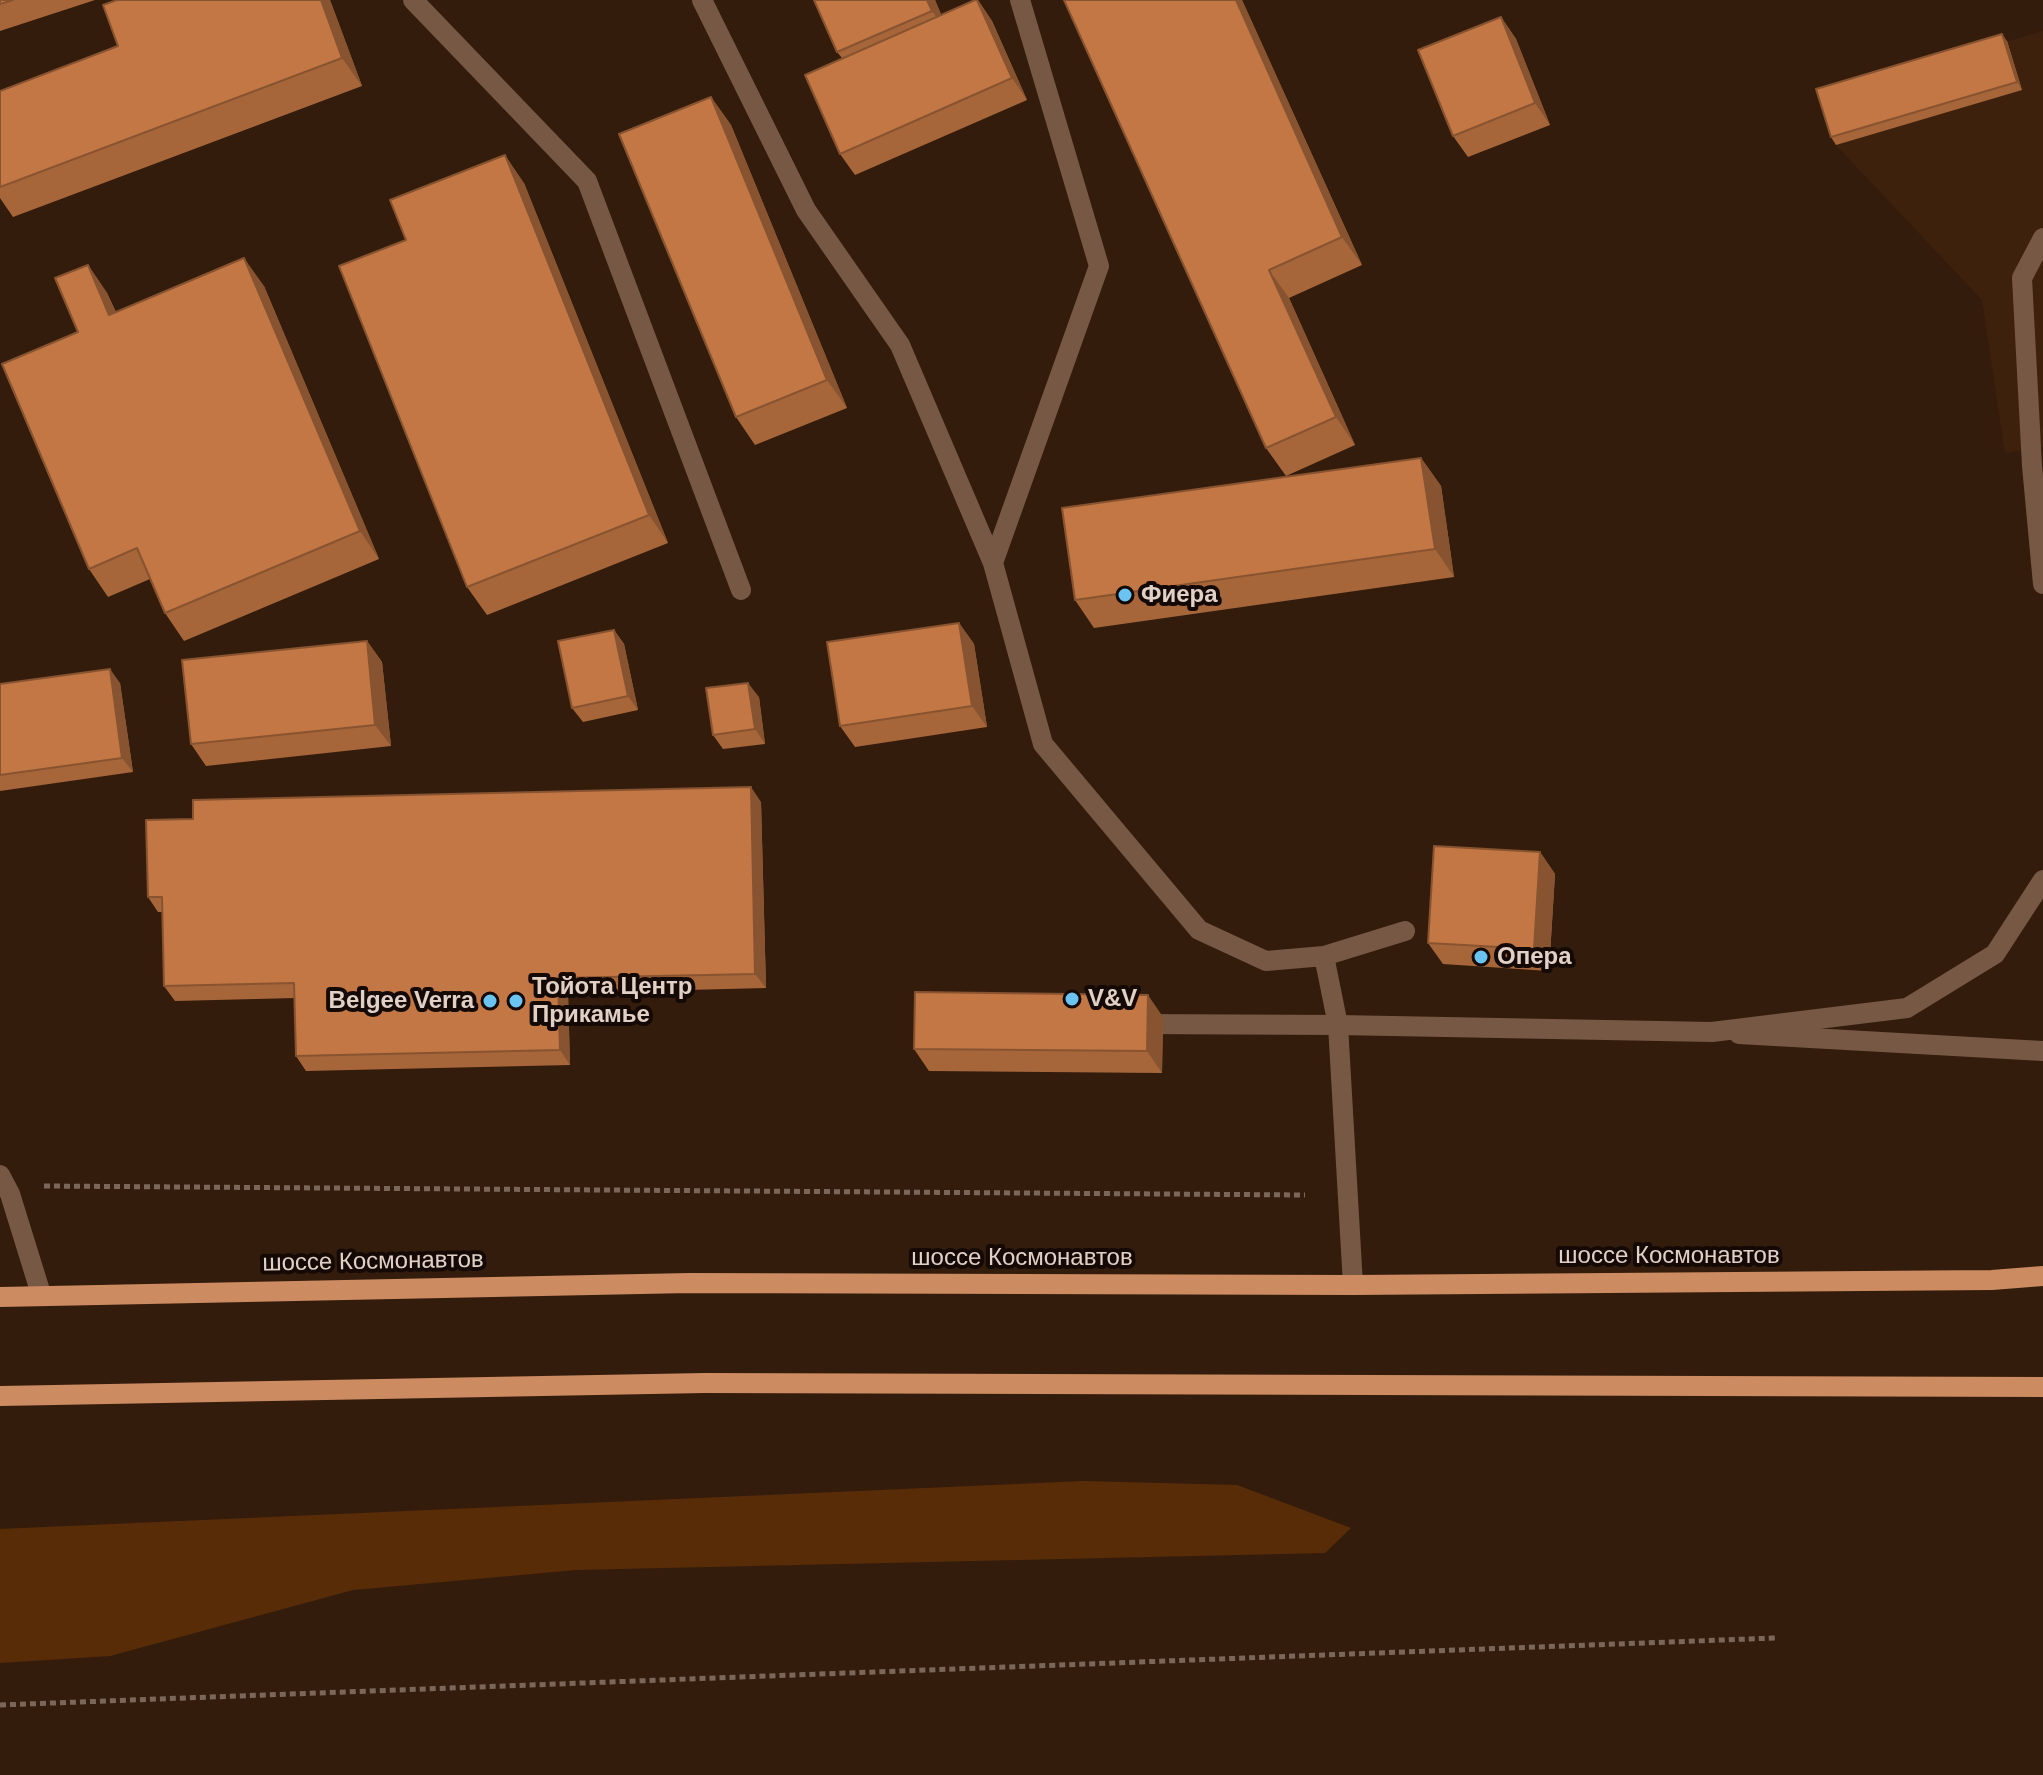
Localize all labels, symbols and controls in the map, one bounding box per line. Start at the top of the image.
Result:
place label: Фиера [1141,581,1218,609]
marker: Фиера [1116,586,1134,604]
place label: Опера [1497,943,1572,971]
marker: Опера [1472,948,1490,966]
place label: Тойота Центр Прикамье [532,973,692,1029]
place label: V&V [1088,985,1137,1013]
place label: Belgee Verra [329,987,474,1015]
marker: V&V [1063,990,1081,1008]
marker: Belgee Verra [481,992,499,1010]
marker: Тойота Центр Прикамье [507,992,525,1010]
street label: шоссе Космонавтов [1558,1242,1780,1270]
street label: шоссе Космонавтов [911,1244,1133,1272]
street label: шоссе Космонавтов [262,1246,484,1278]

